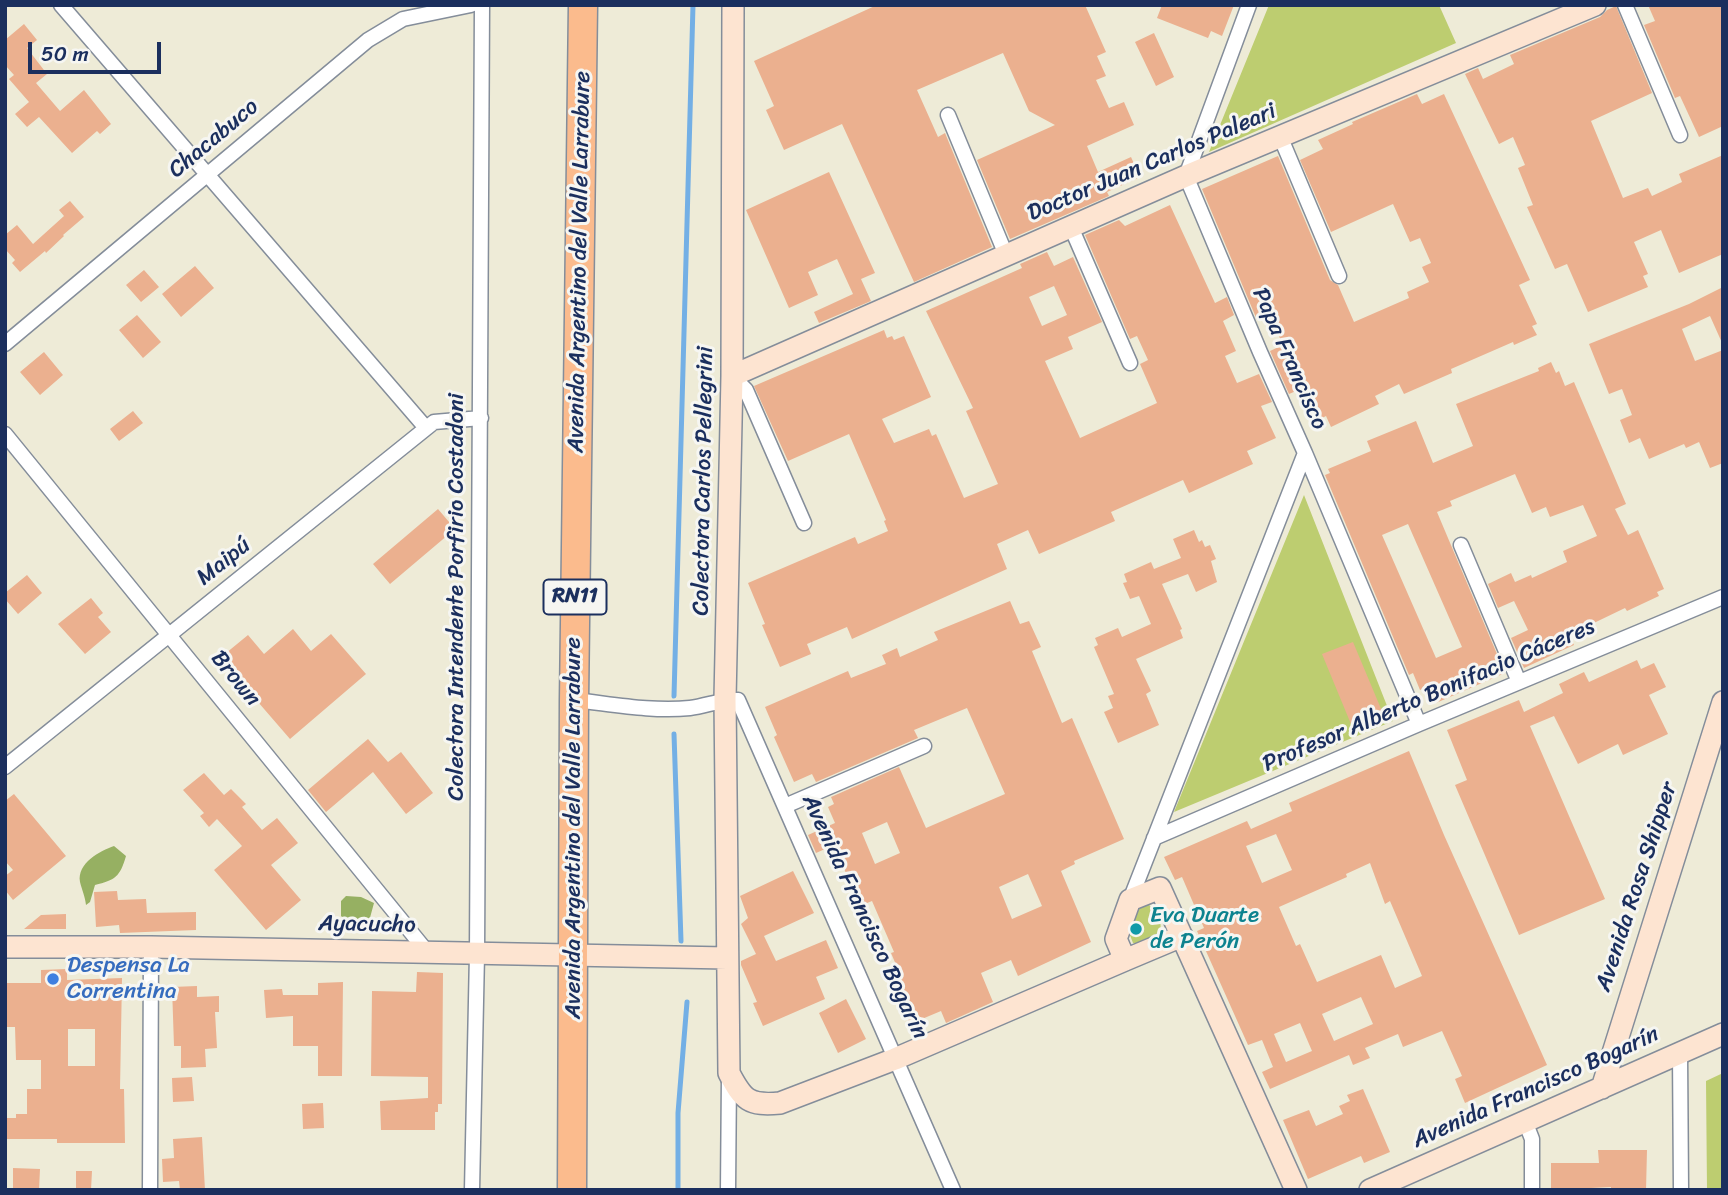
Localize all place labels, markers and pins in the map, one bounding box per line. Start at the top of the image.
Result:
place label: Eva Duarte de Perón [1150,902,1259,956]
marker: Eva Duarte de Perón [1128,921,1144,937]
place label: Despensa La Correntina [67,952,190,1006]
marker: Despensa La Correntina [45,971,61,987]

